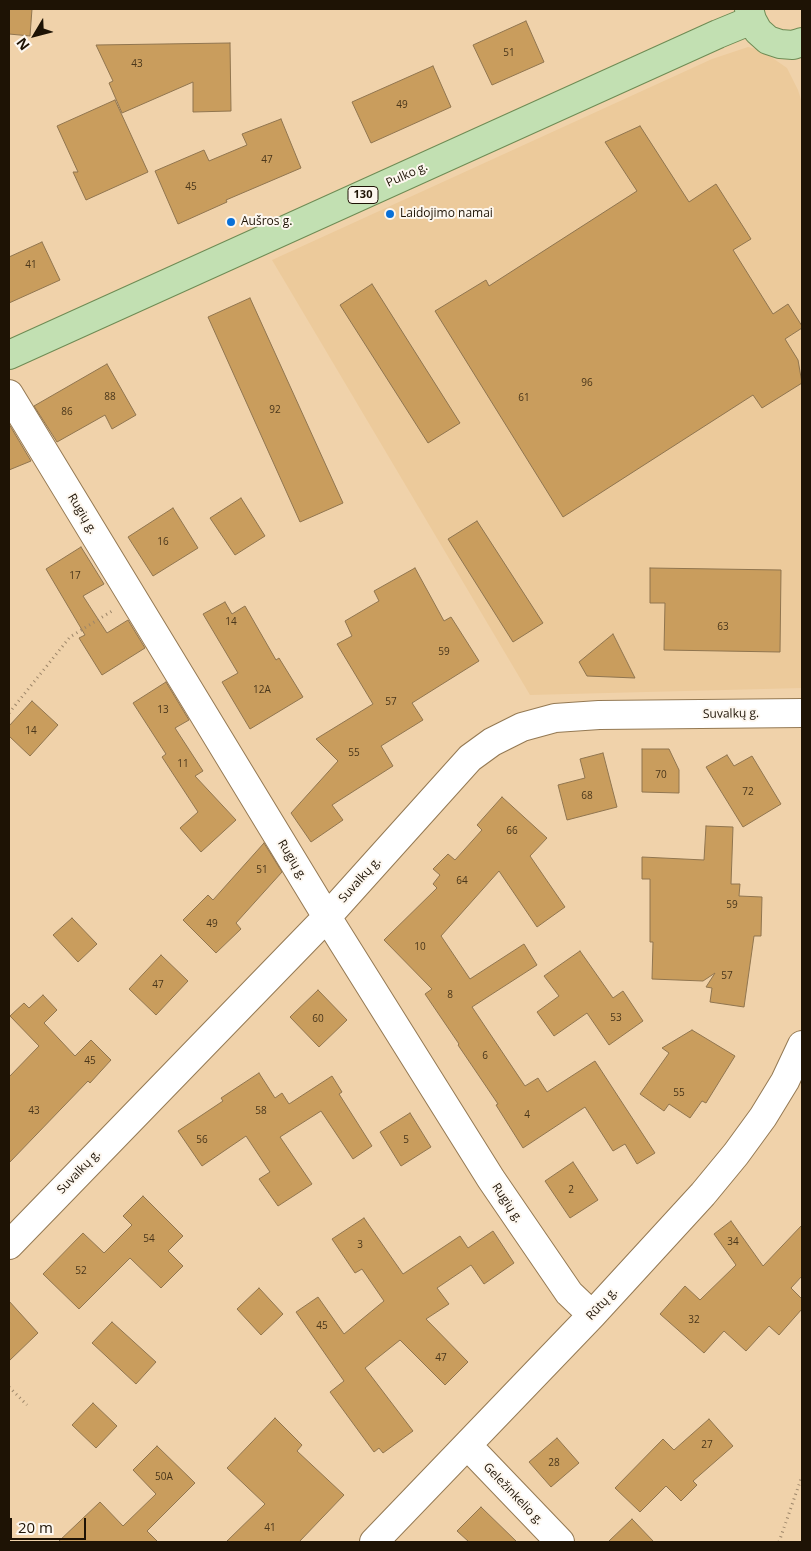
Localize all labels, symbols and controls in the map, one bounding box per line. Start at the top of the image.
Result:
north arrow [10,10,60,60]
text: N [12,34,34,55]
house number: 51 [503,47,515,59]
house number: 43 [131,58,143,70]
house number: 49 [396,99,408,111]
house number: 47 [261,154,273,166]
street label: Pulko g. [384,159,430,191]
house number: 45 [185,181,197,193]
road number: 130 [348,186,378,204]
place label: Laidojimo namai [400,207,493,221]
marker: Laidojimo namai [384,208,396,220]
place label: Aušros g. [241,215,292,229]
marker: Aušros g. [225,216,237,228]
house number: 41 [25,259,37,271]
house number: 96 [581,377,593,389]
house number: 88 [104,391,116,403]
house number: 61 [518,392,530,404]
house number: 92 [269,404,281,416]
house number: 86 [61,406,73,418]
street label: Rugių g. [64,491,100,537]
house number: 16 [157,536,169,548]
house number: 17 [69,570,81,582]
house number: 14 [225,616,237,628]
house number: 63 [717,621,729,633]
house number: 59 [438,646,450,658]
house number: 12A [253,684,271,696]
house number: 57 [385,696,397,708]
house number: 13 [157,704,169,716]
street label: Suvalkų g. [703,706,759,722]
house number: 14 [25,725,37,737]
house number: 55 [348,747,360,759]
house number: 11 [177,758,189,770]
house number: 70 [655,769,667,781]
house number: 72 [742,786,754,798]
house number: 68 [581,790,593,802]
house number: 66 [506,825,518,837]
street label: Rugių g. [274,837,310,883]
street label: Suvalkų g. [336,854,384,906]
house number: 51 [256,864,268,876]
house number: 64 [456,875,468,887]
house number: 59 [726,899,738,911]
house number: 49 [206,918,218,930]
house number: 10 [414,941,426,953]
house number: 57 [721,970,733,982]
house number: 47 [152,979,164,991]
house number: 8 [447,989,453,1001]
house number: 53 [610,1012,622,1024]
house number: 60 [312,1013,324,1025]
house number: 6 [482,1050,488,1062]
house number: 45 [84,1055,96,1067]
house number: 55 [673,1087,685,1099]
house number: 43 [28,1105,40,1117]
house number: 58 [255,1105,267,1117]
house number: 4 [524,1109,530,1121]
house number: 56 [196,1134,208,1146]
house number: 5 [403,1134,409,1146]
street label: Suvalkų g. [54,1147,104,1197]
street label: Rugių g. [489,1181,525,1225]
house number: 2 [568,1184,574,1196]
house number: 54 [143,1233,155,1245]
house number: 34 [727,1236,739,1248]
house number: 3 [357,1239,363,1251]
house number: 52 [75,1265,87,1277]
street label: Rūtų g. [583,1285,621,1323]
house number: 32 [688,1314,700,1326]
house number: 45 [316,1320,328,1332]
house number: 47 [435,1352,447,1364]
house number: 27 [701,1439,713,1451]
house number: 28 [548,1457,560,1469]
street label: Geležinkelio g. [480,1460,546,1528]
house number: 50A [155,1471,173,1483]
scale bar [12,1508,89,1540]
text: 20 m [18,1517,53,1537]
house number: 41 [264,1522,276,1534]

